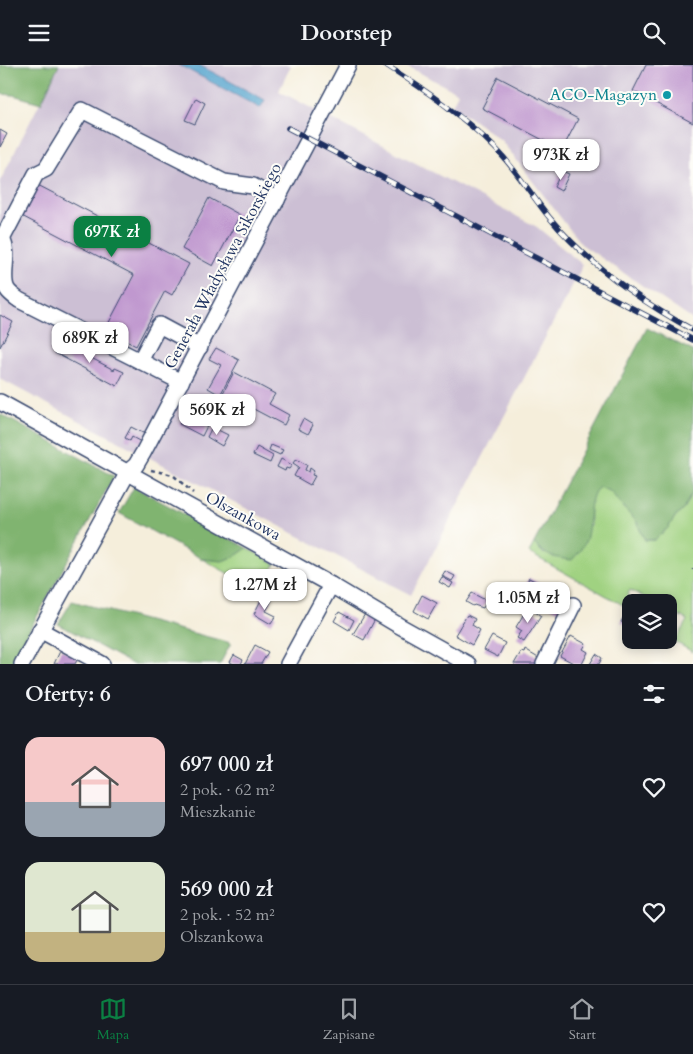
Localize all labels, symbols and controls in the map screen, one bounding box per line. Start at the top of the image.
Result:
text: Doorstep [300,18,393,48]
icon: menu [25,19,53,47]
icon: search [640,19,668,47]
place label: ACO-Magazyn [550,84,657,106]
marker: ACO-Magazyn [661,89,673,101]
pin: 973K zł [515,139,607,181]
text: 973K zł [534,144,588,166]
street label: Generała Władysława Sikorskiego [159,159,287,373]
pin: 697K zł [66,215,158,258]
text: 697K zł [85,221,139,243]
pin: 689K zł [44,321,136,364]
text: 689K zł [63,327,117,349]
pin: 569K zł [171,393,263,436]
text: 569K zł [190,399,244,421]
street label: Olszankowa [201,486,285,546]
pin: 1.27M zł [213,569,317,611]
text: 1.27M zł [234,574,296,596]
pin: 1.05M zł [476,581,580,624]
text: 1.05M zł [497,587,559,609]
map controls [622,594,677,649]
button: layers [622,594,677,649]
text: Oferty: 6 [25,680,111,709]
icon: filters [640,680,668,708]
text: 697 000 zł [180,750,273,779]
icon: home [65,757,125,817]
icon: heart [640,773,668,801]
text: 2 pok. · 62 m² [180,779,275,801]
text: Mieszkanie [180,801,256,823]
text: 569 000 zł [180,875,273,904]
icon: home [65,882,125,942]
icon: heart [640,898,668,926]
text: 2 pok. · 52 m² [180,904,275,926]
text: Olszankowa [180,926,263,948]
tab: Mapa [97,995,129,1044]
tab: Zapisane [323,995,375,1044]
tab: Start [568,995,596,1044]

